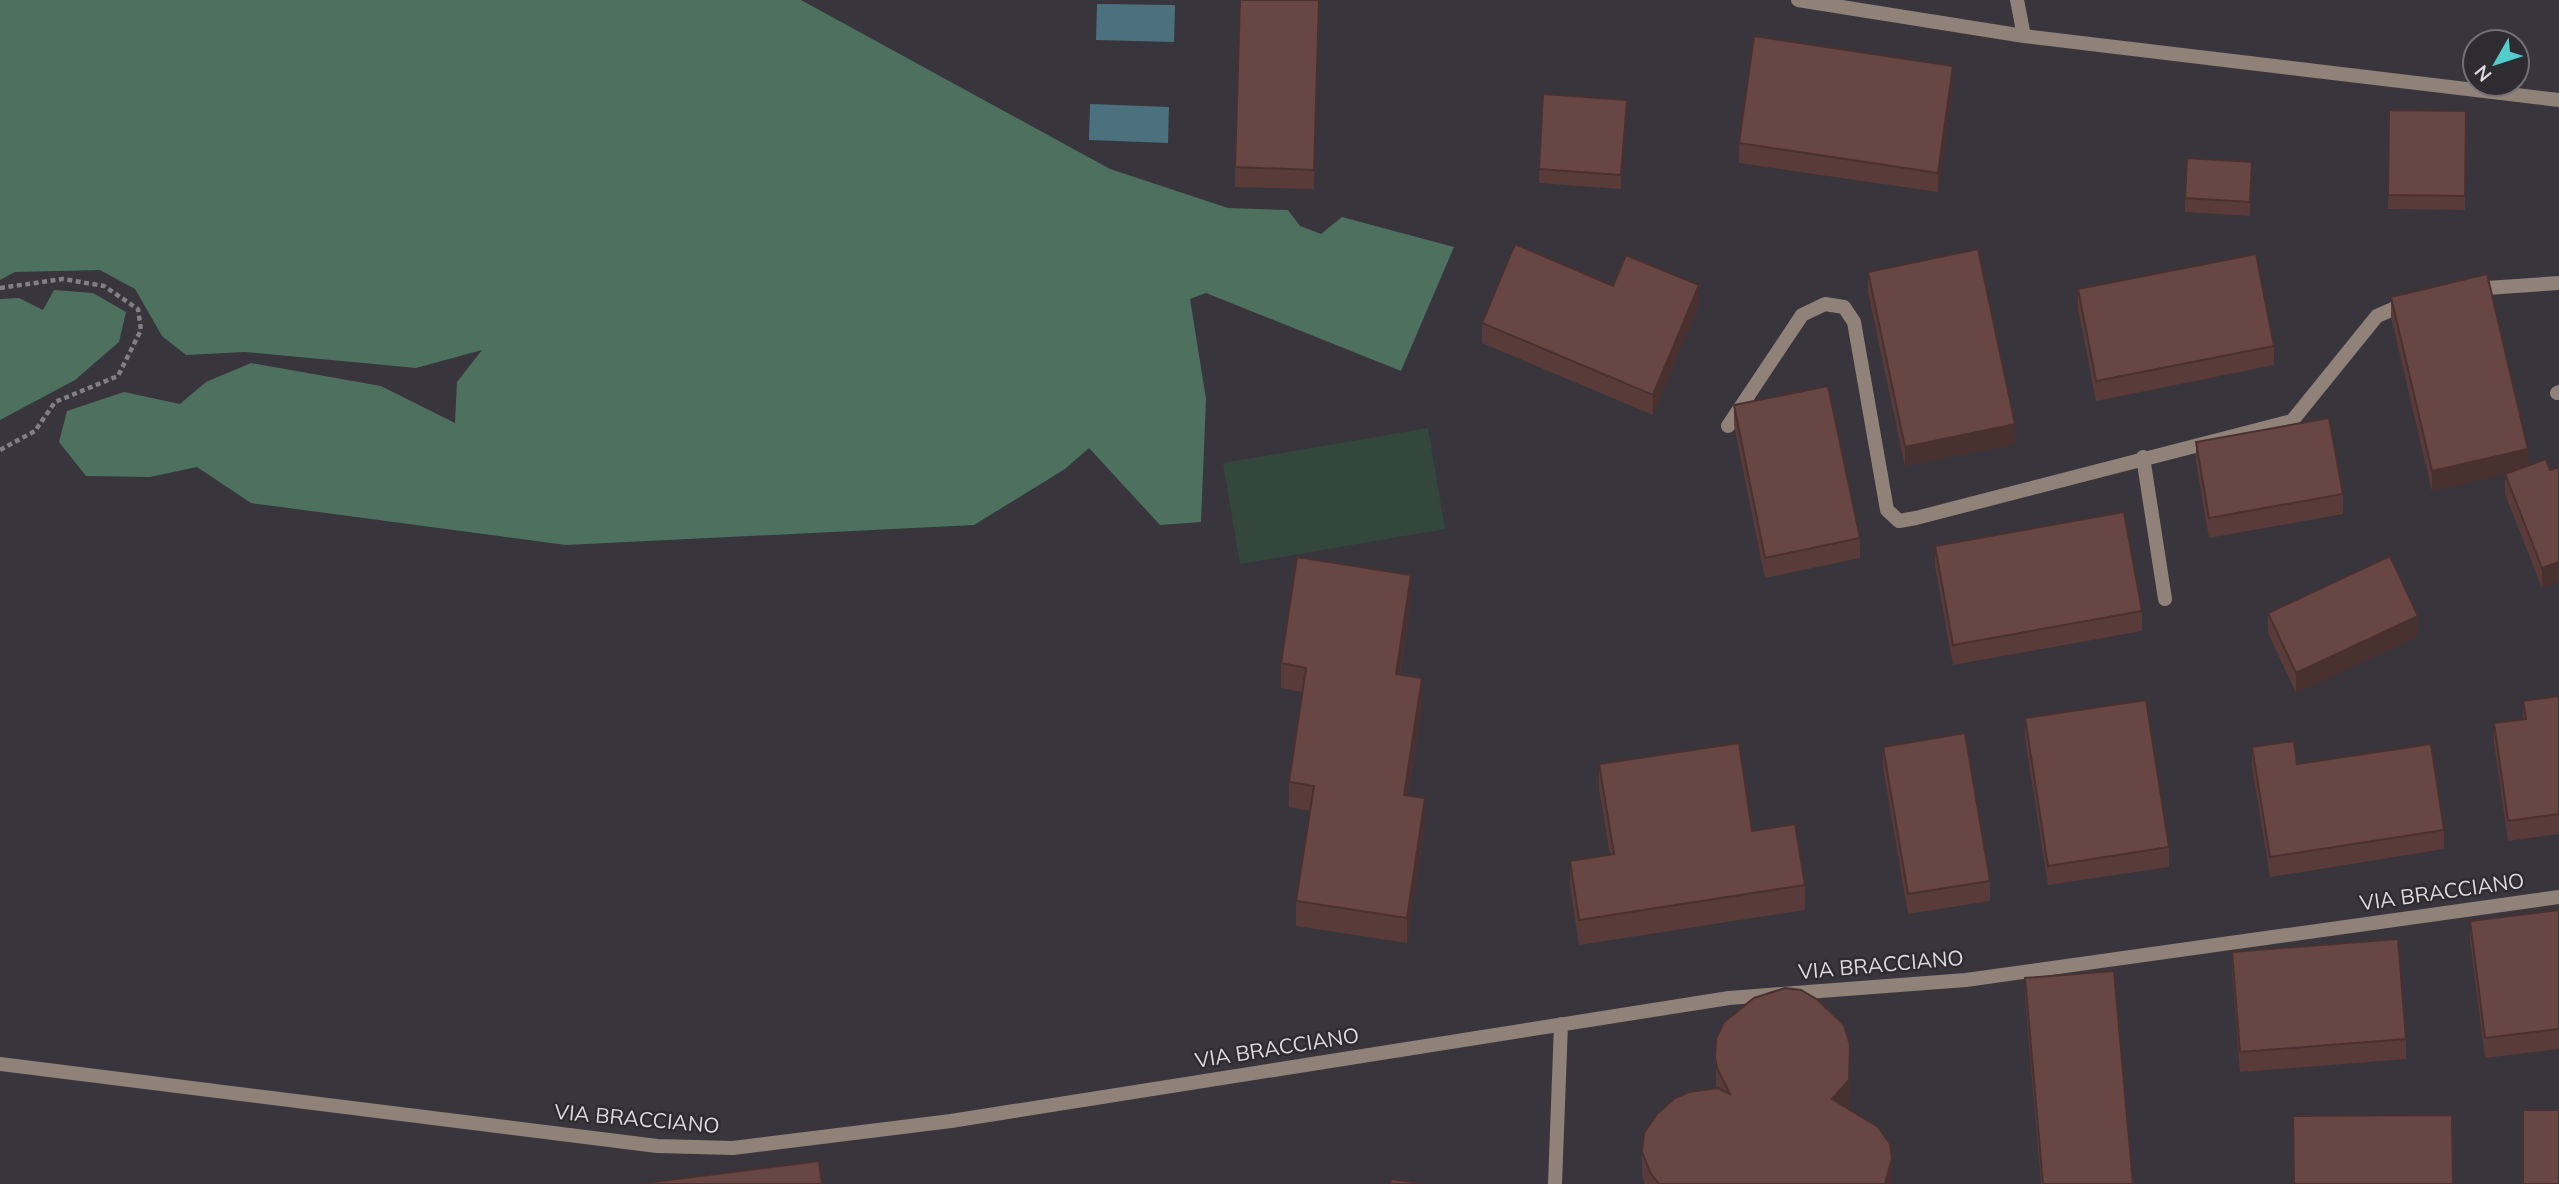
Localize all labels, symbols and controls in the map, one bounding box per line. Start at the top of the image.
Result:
north arrow [2461,28,2531,98]
text: N [2469,61,2497,87]
street label: VIA BRACCIANO [2358,867,2526,915]
street label: VIA BRACCIANO [1797,944,1965,984]
street label: VIA BRACCIANO [1193,1021,1361,1073]
street label: VIA BRACCIANO [553,1098,721,1138]

